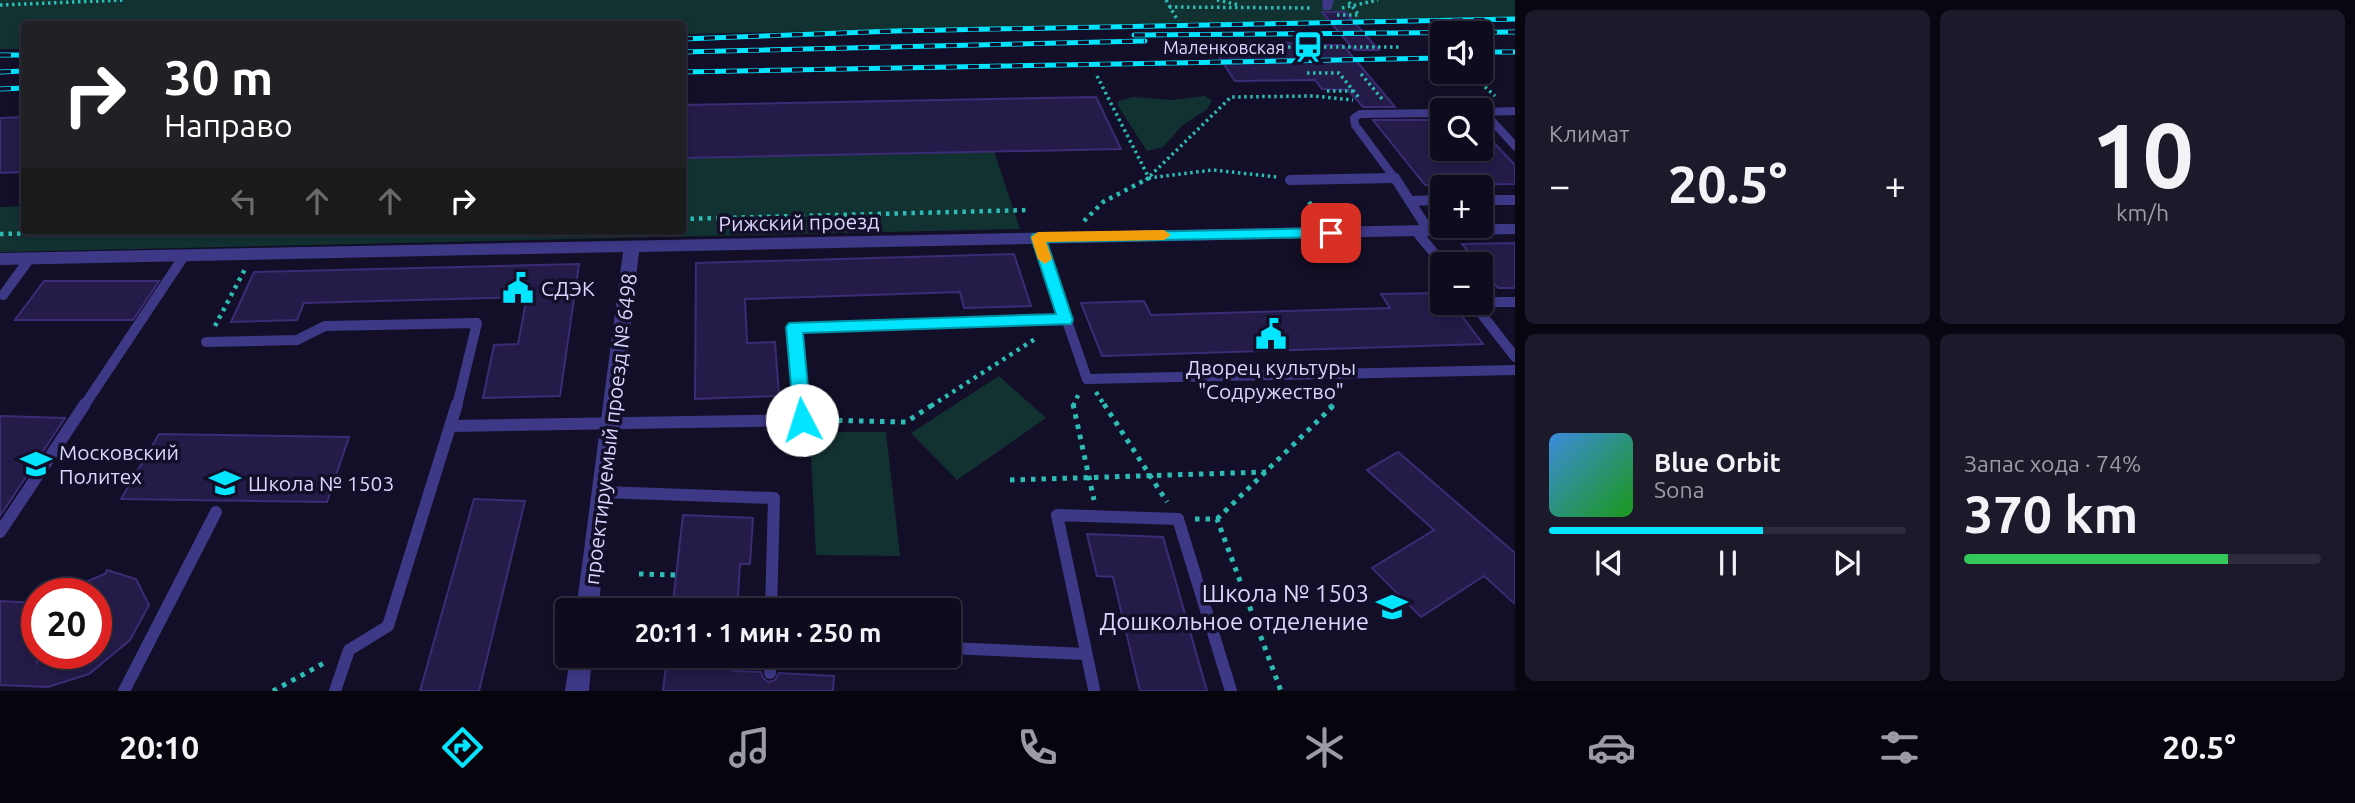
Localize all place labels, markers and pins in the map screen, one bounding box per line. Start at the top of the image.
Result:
station icon: Маленковская [1291,30,1325,64]
place label: Маленковская [1163,37,1285,57]
pin [1301,203,1361,263]
public building icon: СДЭК [501,271,535,305]
place label: СДЭК [541,276,595,300]
public building icon: Дворец культуры "Содружество" [1254,317,1288,351]
place label: Дворец культуры "Содружество" [1186,355,1356,403]
place label: Московский Политех [59,440,179,488]
school or university icon: Московский Политех [19,447,53,481]
school or university icon: Школа № 1503 [208,466,242,500]
place label: Школа № 1503 [248,471,394,495]
place label: Школа № 1503 Дошкольное отделение [1099,580,1369,635]
school or university icon: Школа № 1503 Дошкольное отделение [1375,590,1409,624]

